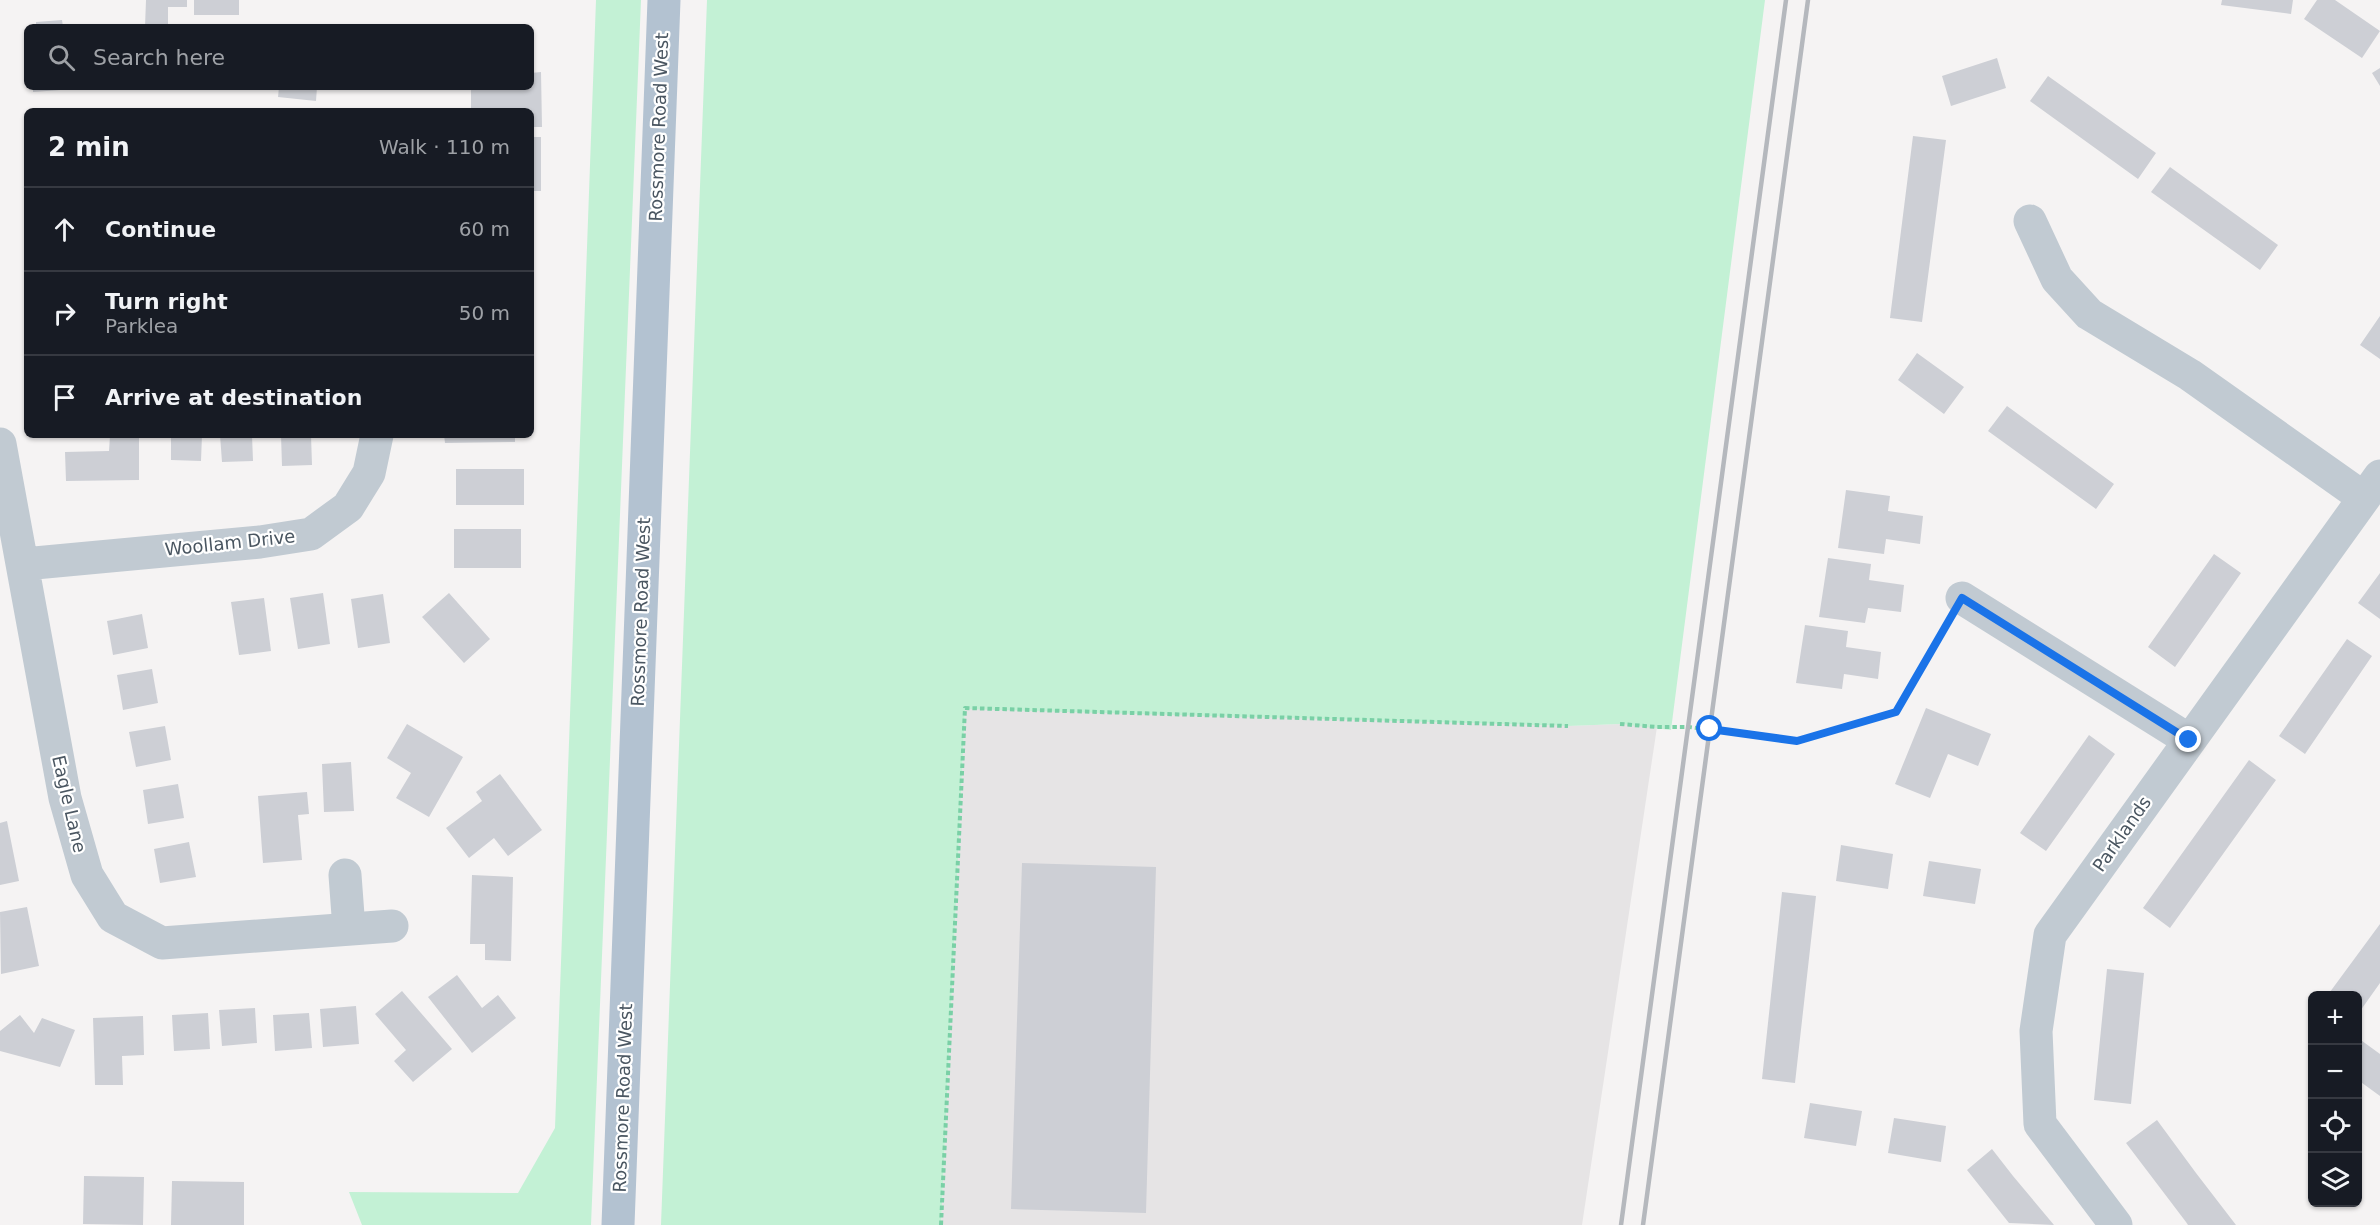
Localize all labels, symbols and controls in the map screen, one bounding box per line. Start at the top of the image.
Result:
search box [24,24,534,90]
street label: Rossmore Road West [645,32,672,222]
icon: search [45,41,78,74]
text: Search here [93,45,225,70]
text: 2 min [48,132,130,162]
text: Walk · 110 m [379,135,510,159]
icon: ahead [48,213,81,246]
text: Continue [105,217,216,242]
text: 60 m [459,217,510,241]
text: Turn right [105,289,228,314]
icon: right [48,297,81,330]
text: 50 m [459,301,510,325]
text: Parklea [105,314,178,338]
icon: arrive [48,381,81,414]
text: Arrive at destination [105,385,362,410]
street label: Rossmore Road West [627,517,654,707]
street label: Woollam Drive [164,525,296,560]
route start [1696,715,1722,741]
route end [2175,726,2201,752]
street label: Eagle Lane [48,753,91,855]
street label: Parklands [2088,792,2155,875]
map controls [2308,991,2362,1207]
button: + [2308,991,2362,1045]
street label: Rossmore Road West [609,1003,636,1193]
button: − [2308,1045,2362,1099]
button: locate [2308,1099,2362,1153]
button: layers [2308,1153,2362,1207]

